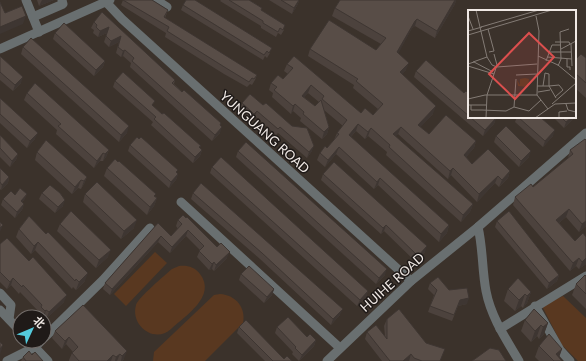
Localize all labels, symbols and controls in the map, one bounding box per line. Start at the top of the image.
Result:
inset map [468,10,576,118]
street label: YUNGUANG ROAD [217,88,313,176]
street label: HUIHE ROAD [357,249,427,315]
north arrow [12,309,52,349]
text: 北 [31,313,48,330]

